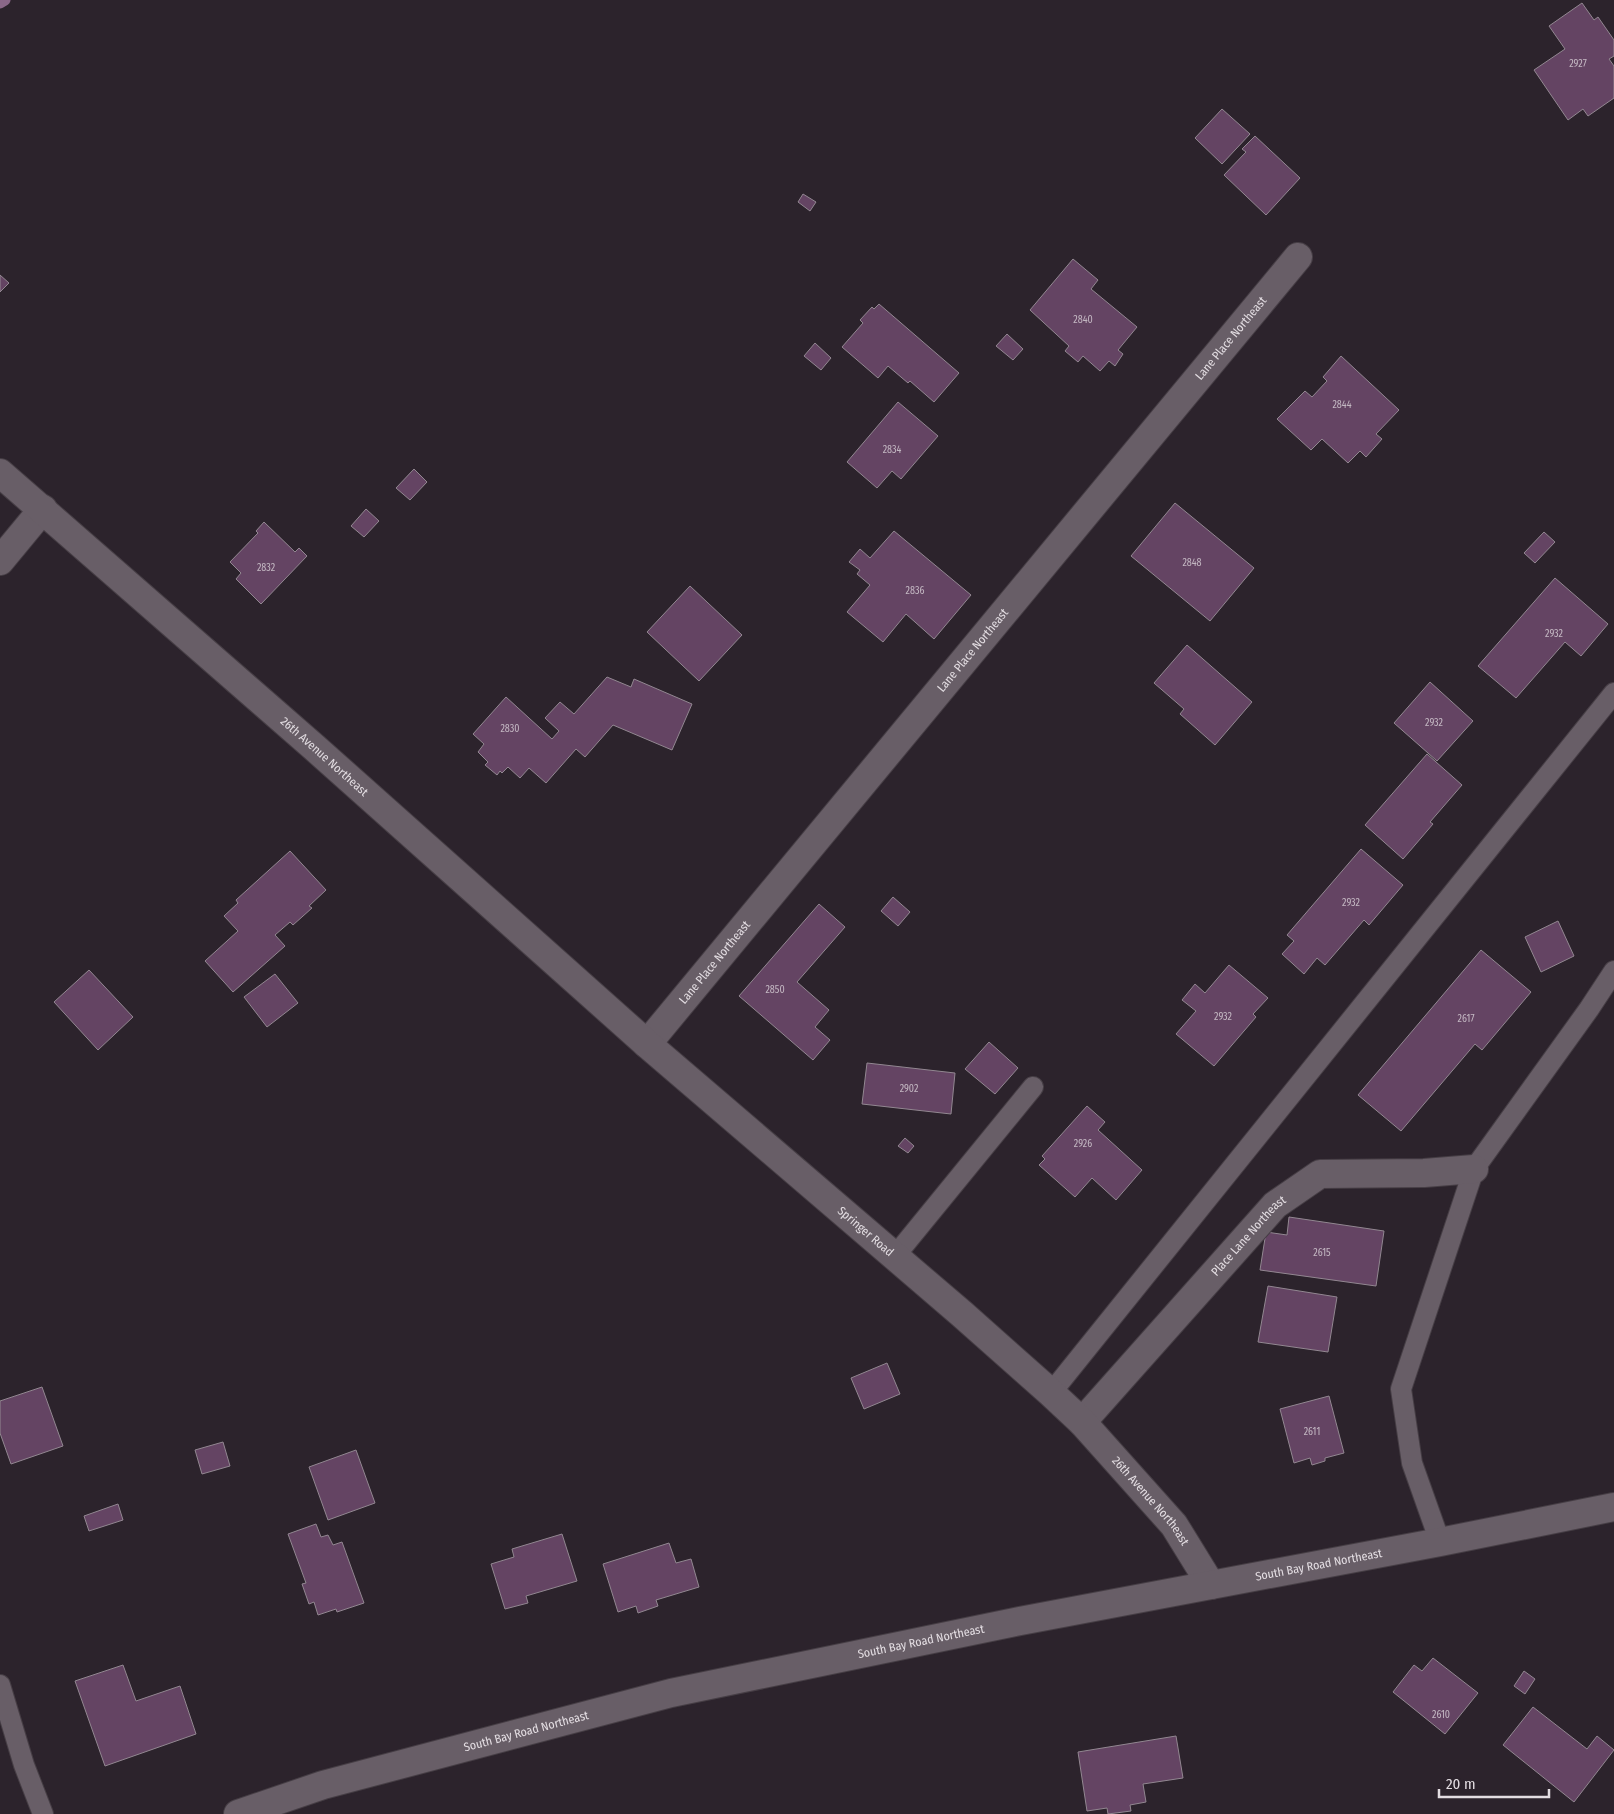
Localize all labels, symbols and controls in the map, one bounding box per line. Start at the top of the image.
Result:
house number: 2927 [1569,58,1587,70]
street label: Lane Place Northeast [1192,294,1269,383]
house number: 2840 [1073,314,1093,326]
house number: 2844 [1332,399,1352,411]
house number: 2834 [883,444,902,456]
house number: 2848 [1182,557,1202,569]
house number: 2832 [257,562,276,574]
house number: 2836 [906,585,924,597]
street label: Lane Place Northeast [934,606,1011,695]
house number: 2932 [1545,628,1564,640]
street label: 26th Avenue Northeast [278,714,371,799]
house number: 2932 [1425,717,1444,729]
house number: 2830 [500,723,520,735]
house number: 2932 [1342,897,1361,909]
street label: Lane Place Northeast [676,918,753,1007]
house number: 2850 [765,984,785,996]
house number: 2932 [1214,1011,1233,1023]
house number: 2617 [1458,1013,1474,1025]
house number: 2902 [900,1083,919,1095]
house number: 2926 [1074,1138,1092,1150]
street label: Place Lane Northeast [1208,1193,1288,1279]
street label: Springer Road [835,1204,897,1259]
house number: 2615 [1313,1247,1331,1259]
house number: 2611 [1304,1426,1320,1438]
street label: 26th Avenue Northeast [1109,1454,1192,1548]
street label: South Bay Road Northeast [1254,1546,1383,1584]
street label: South Bay Road Northeast [857,1622,985,1661]
street label: South Bay Road Northeast [462,1708,590,1754]
house number: 2610 [1432,1709,1450,1721]
scale bar [1439,1766,1549,1798]
text: 20 m [1446,1775,1476,1793]

